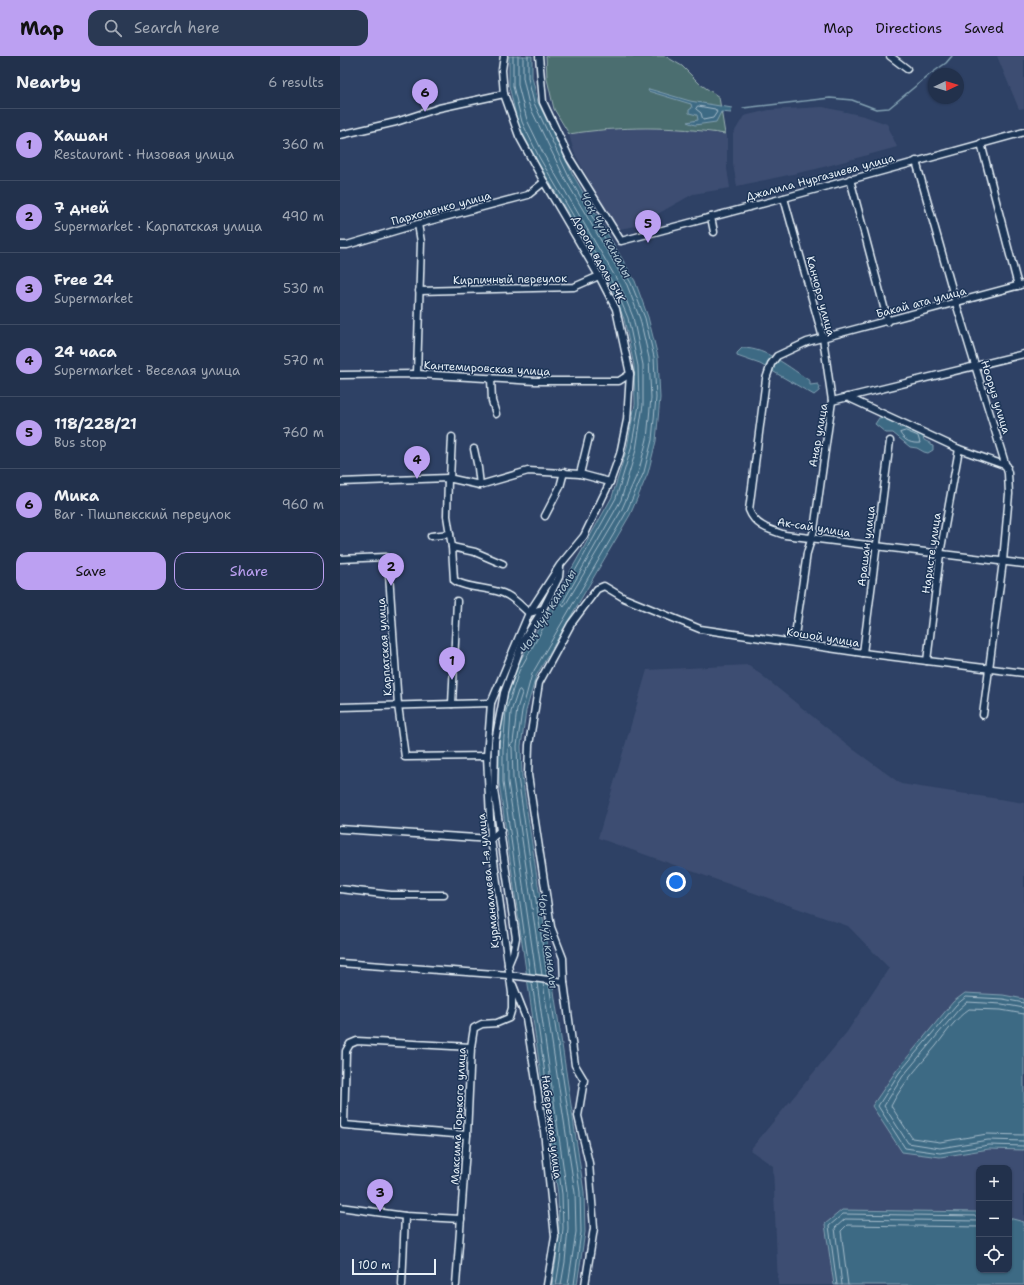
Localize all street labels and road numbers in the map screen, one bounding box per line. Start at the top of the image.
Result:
street label: Джалила Нургазиева улица [744,150,896,205]
street label: Пархоменко улица [390,188,493,229]
street label: Дорога вдоль БЧК [568,213,629,306]
street label: Канчоро улица [803,254,838,338]
street label: Кирпичный переулок [453,271,567,288]
street label: Бакай ата улица [874,283,968,322]
street label: Кантемировская улица [423,358,551,379]
street label: Нооруз улица [977,359,1014,436]
street label: Анар улица [806,402,831,468]
street label: Арашан улица [854,505,879,587]
street label: Наристе улица [918,511,945,595]
street label: Ак-сай улица [776,514,852,541]
street label: Карпатская улица [374,597,395,697]
street label: Кошой улица [785,624,861,651]
street label: Курманалиева 1-я улица [474,813,503,949]
street label: Максима Горького улица [447,1047,470,1185]
street label: Набережная улица [538,1074,565,1180]

